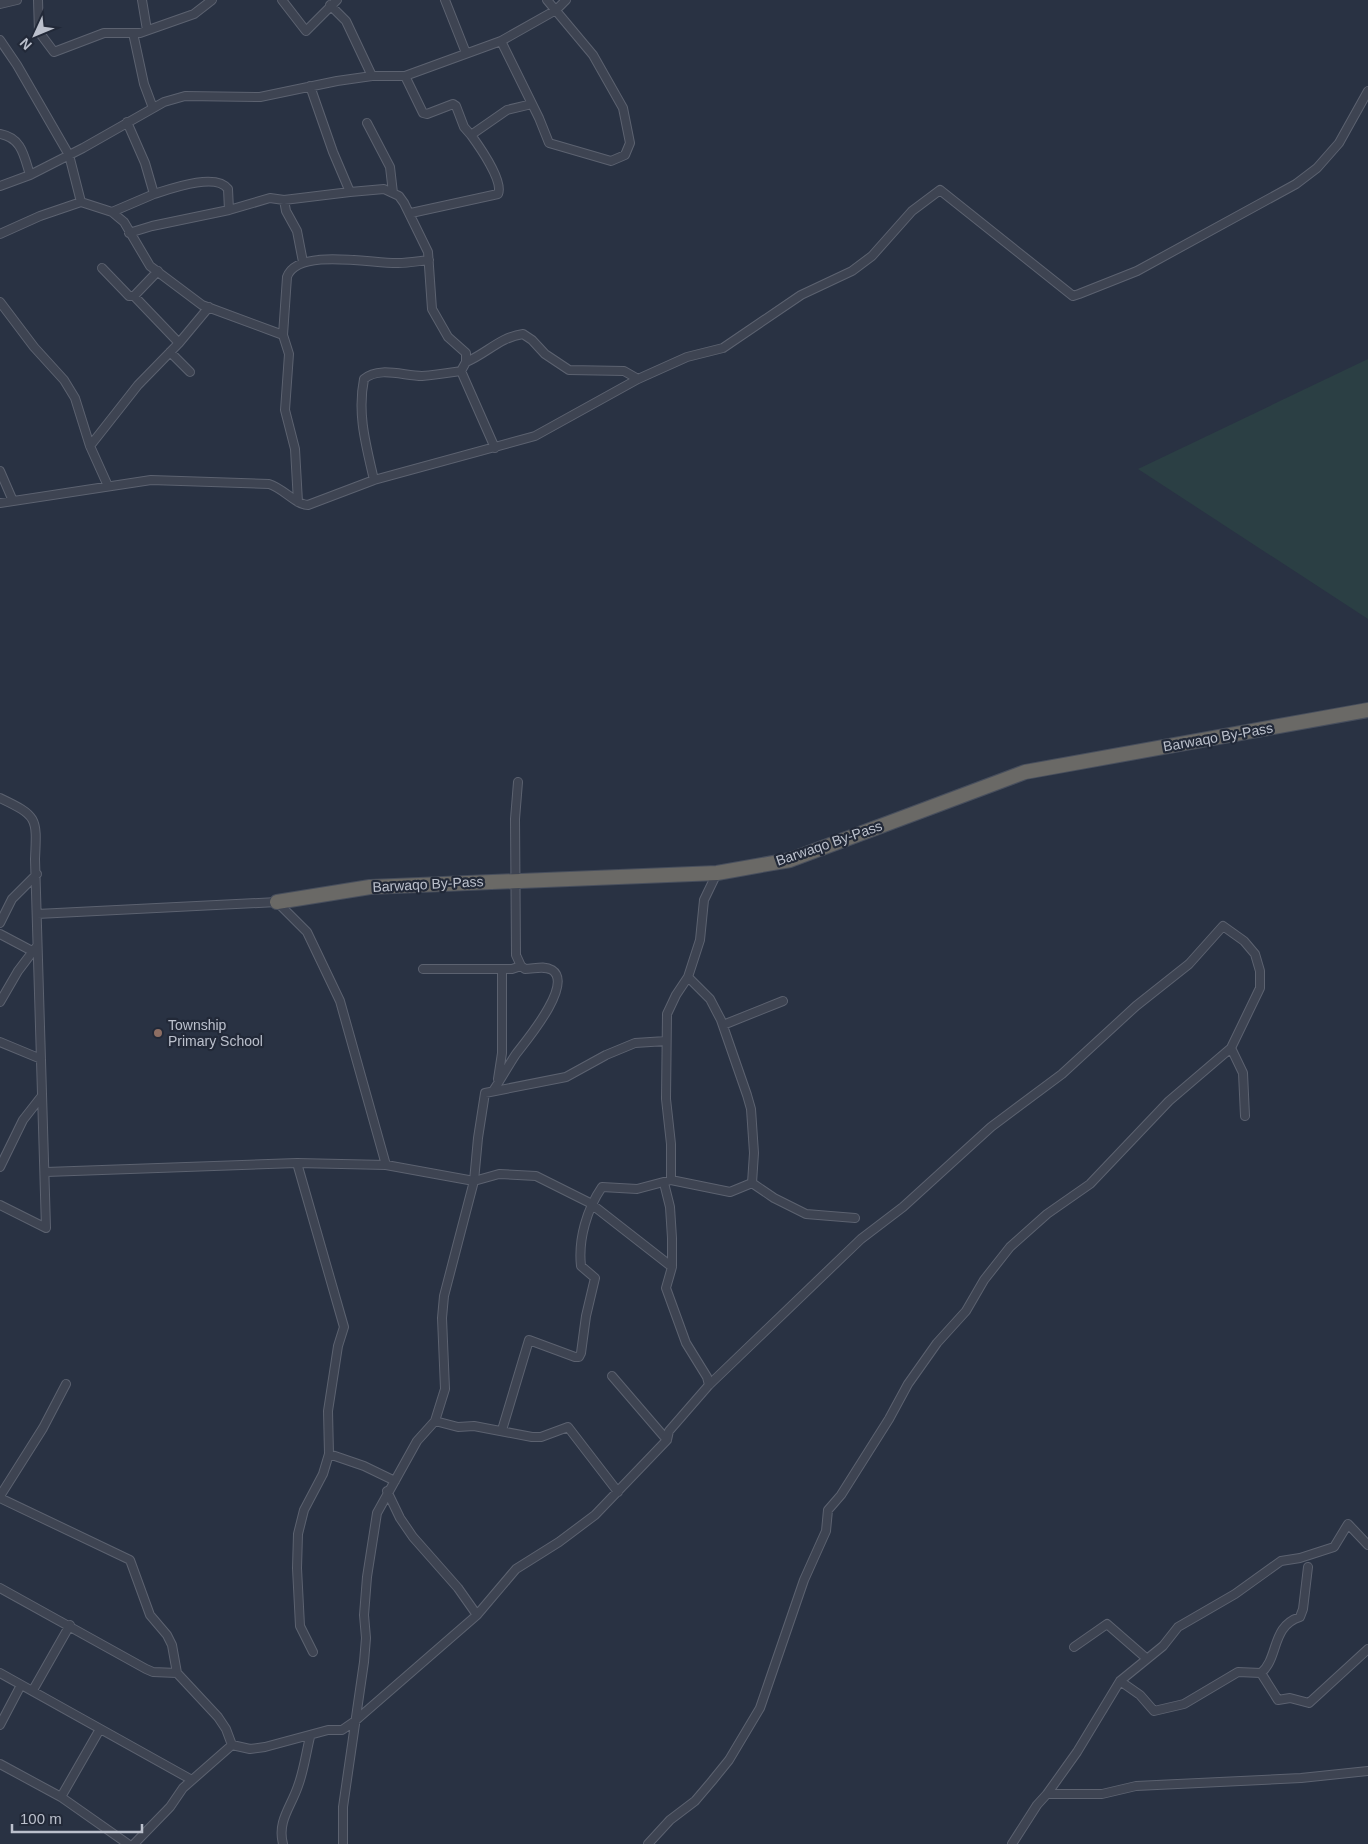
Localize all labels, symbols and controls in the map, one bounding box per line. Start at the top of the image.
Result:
north arrow [10,10,60,60]
text: N [16,35,35,53]
street label: Barwaqo By-Pass [1162,719,1274,755]
street label: Barwaqo By-Pass [774,817,884,869]
street label: Barwaqo By-Pass [372,873,484,895]
place label: Township Primary School [168,1017,263,1049]
marker: Township Primary School [152,1027,164,1039]
scale bar [12,1802,142,1834]
text: 100 m [20,1810,62,1827]

